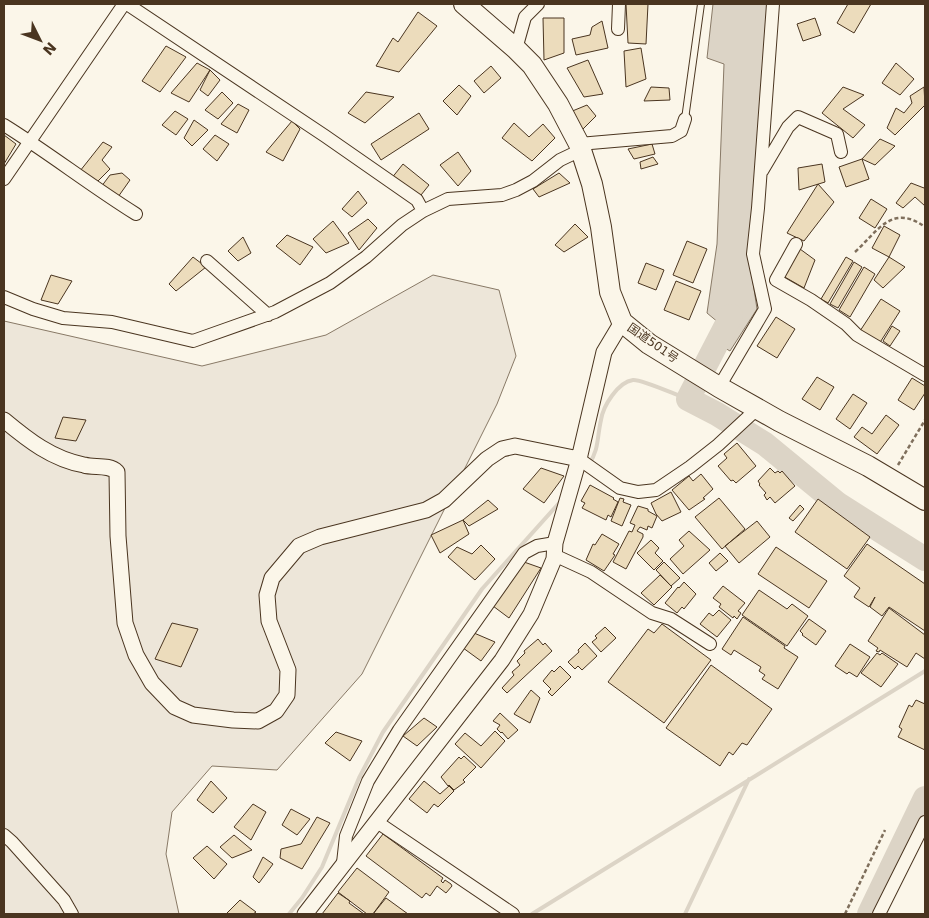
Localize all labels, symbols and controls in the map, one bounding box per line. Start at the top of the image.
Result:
north arrow [15,15,65,65]
text: N [40,39,60,58]
street label: 国道501号 [625,320,681,366]

